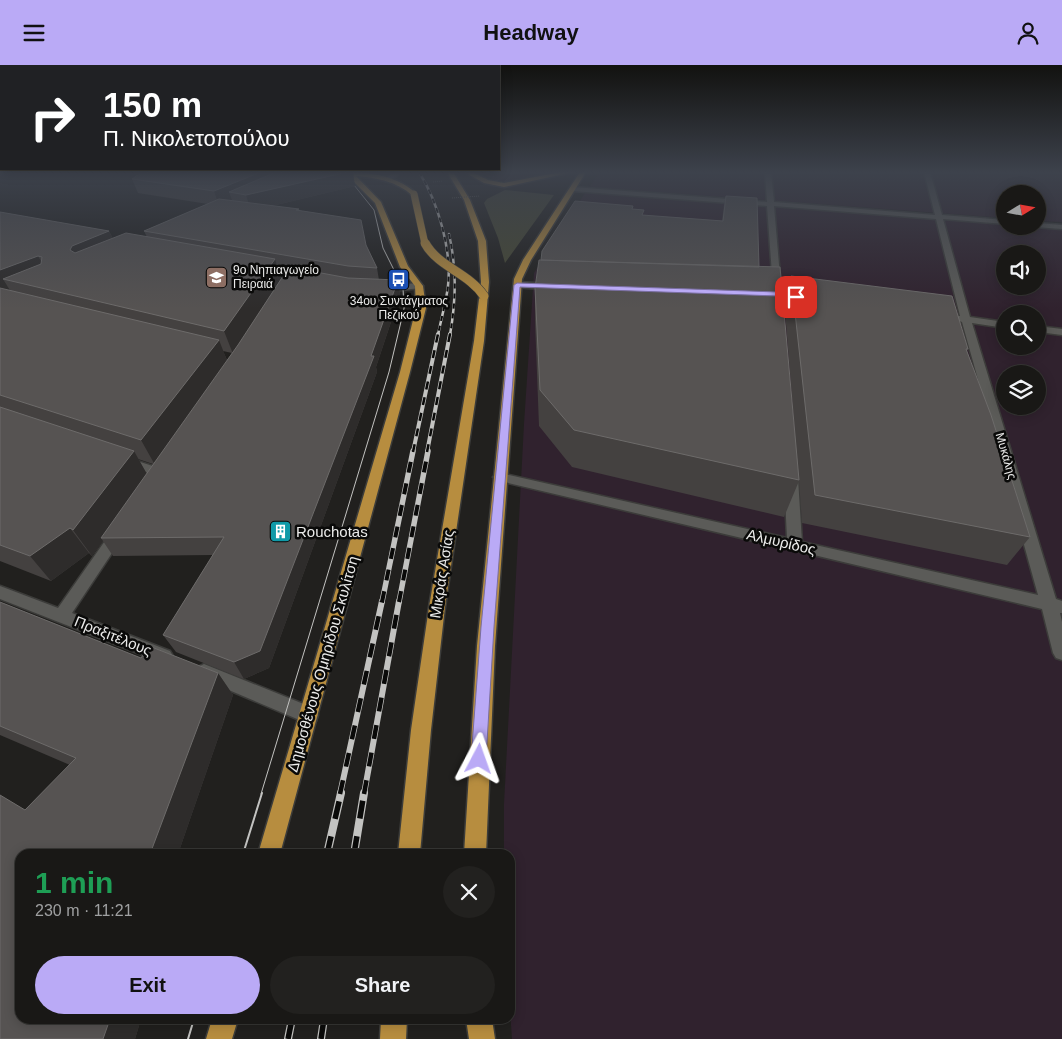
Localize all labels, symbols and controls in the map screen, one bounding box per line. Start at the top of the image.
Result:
icon: menu [20,19,48,47]
icon: person [1014,19,1042,47]
text: Headway [483,20,579,45]
icon: right [20,85,85,150]
text: 150 m [103,85,202,124]
text: Π. Νικολετοπούλου [103,126,290,151]
north arrow [996,185,1046,235]
map controls [996,185,1046,415]
button: sound [996,245,1046,295]
place label: 9o Νηπιαγωγείο Πειραιά [233,263,319,291]
school or university icon: 9o Νηπιαγωγείο Πειραιά [205,265,229,289]
bus stop icon: 34ου Συντάγματος Πεζικού [387,268,411,292]
pin [775,276,817,318]
icon: arrive [782,283,810,311]
place label: 34ου Συντάγματος Πεζικού [350,294,448,322]
button: search [996,305,1046,355]
button: layers [996,365,1046,415]
street label: Μυκάλης [993,431,1019,481]
building icon: Rouchotas [268,520,292,544]
place label: Rouchotas [296,523,368,540]
street label: Αλμυρίδος [745,525,817,558]
street label: Μικράς Ασίας [426,528,457,620]
street label: Δημοσθένους Ομηρίδου Σκυλίτση [284,554,362,774]
street label: Πραξιτέλους [72,612,154,659]
position arrow [452,732,504,784]
text: 1 min [35,866,113,899]
button: close [443,866,495,918]
text: 230 m · 11:21 [35,902,133,919]
button: Exit [35,956,260,1014]
button: Share [270,956,495,1014]

